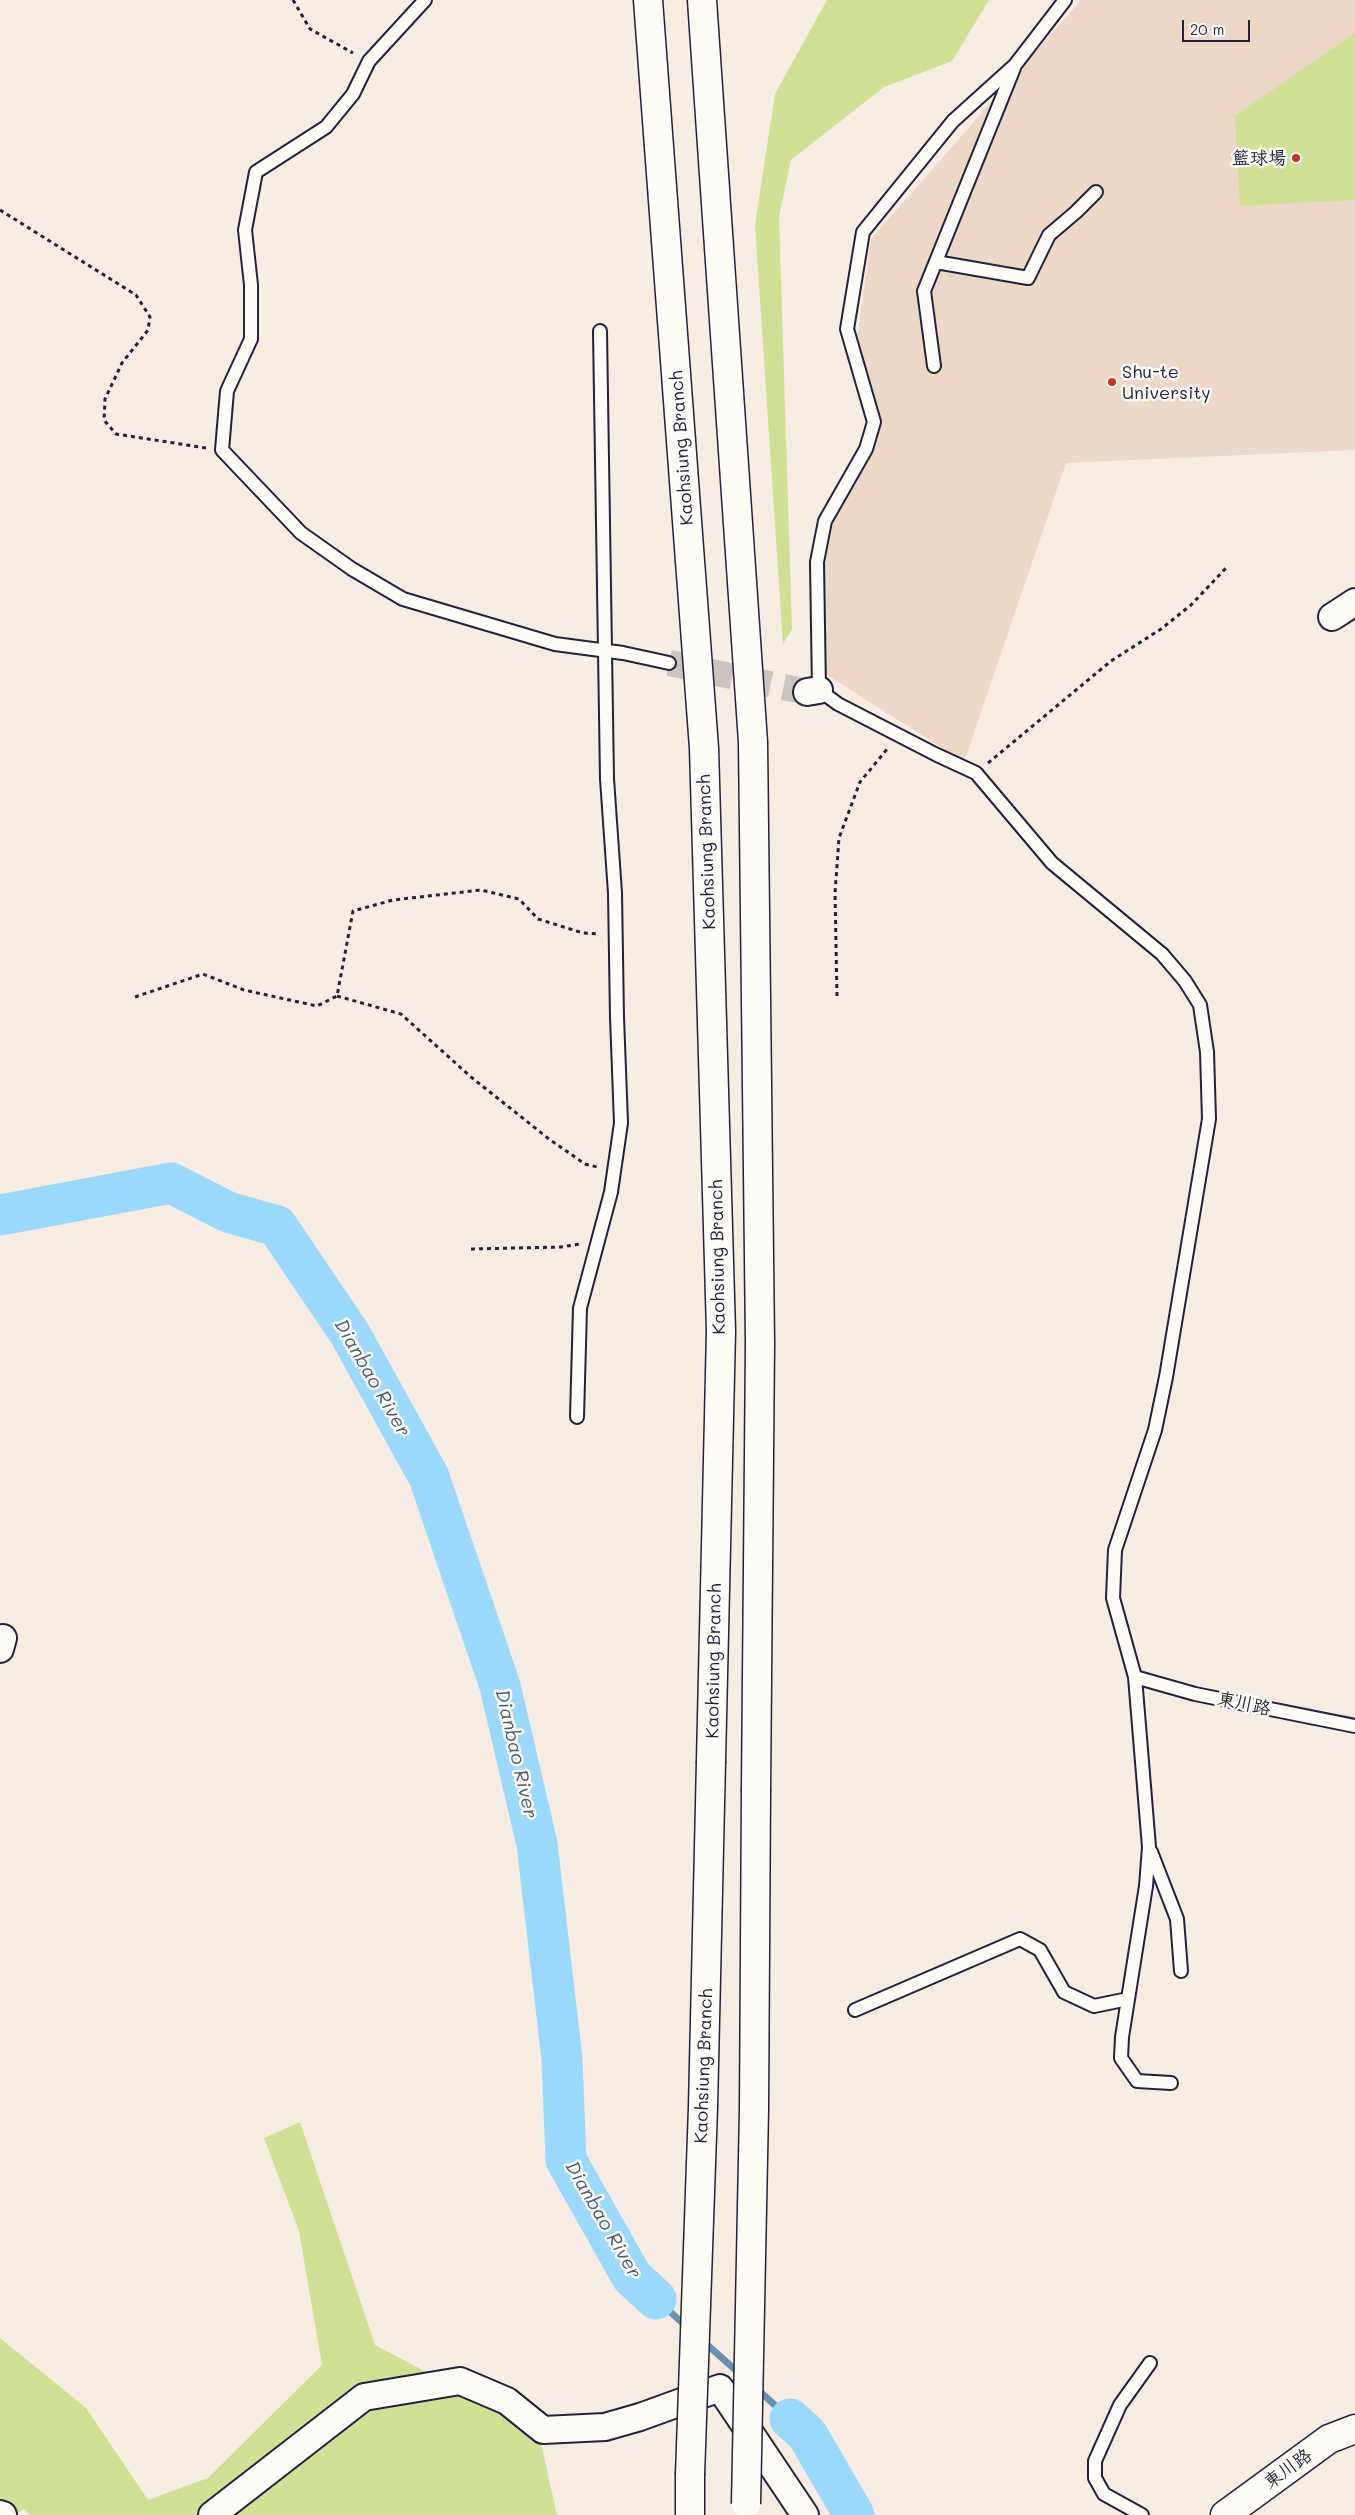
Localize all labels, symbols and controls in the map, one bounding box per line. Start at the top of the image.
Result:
scale bar [1185,10,1252,42]
text: 20 m [1190,19,1224,39]
place label: 籃球場 [1232,147,1286,169]
marker: 籃球場 [1290,152,1302,164]
place label: Shu-te University [1122,361,1211,404]
street label: Kaohsiung Branch [666,370,698,526]
marker: Shu-te University [1106,376,1118,388]
street label: Kaohsiung Branch [693,774,721,930]
street label: Kaohsiung Branch [706,1179,730,1335]
water label: Dianbao River [329,1315,415,1441]
street label: Kaohsiung Branch [702,1583,726,1739]
water label: Dianbao River [490,1687,542,1821]
street label: 東川路 [1215,1688,1273,1720]
street label: Kaohsiung Branch [690,1988,718,2144]
water label: Dianbao River [560,2157,646,2283]
street label: 東川路 [1260,2444,1316,2494]

